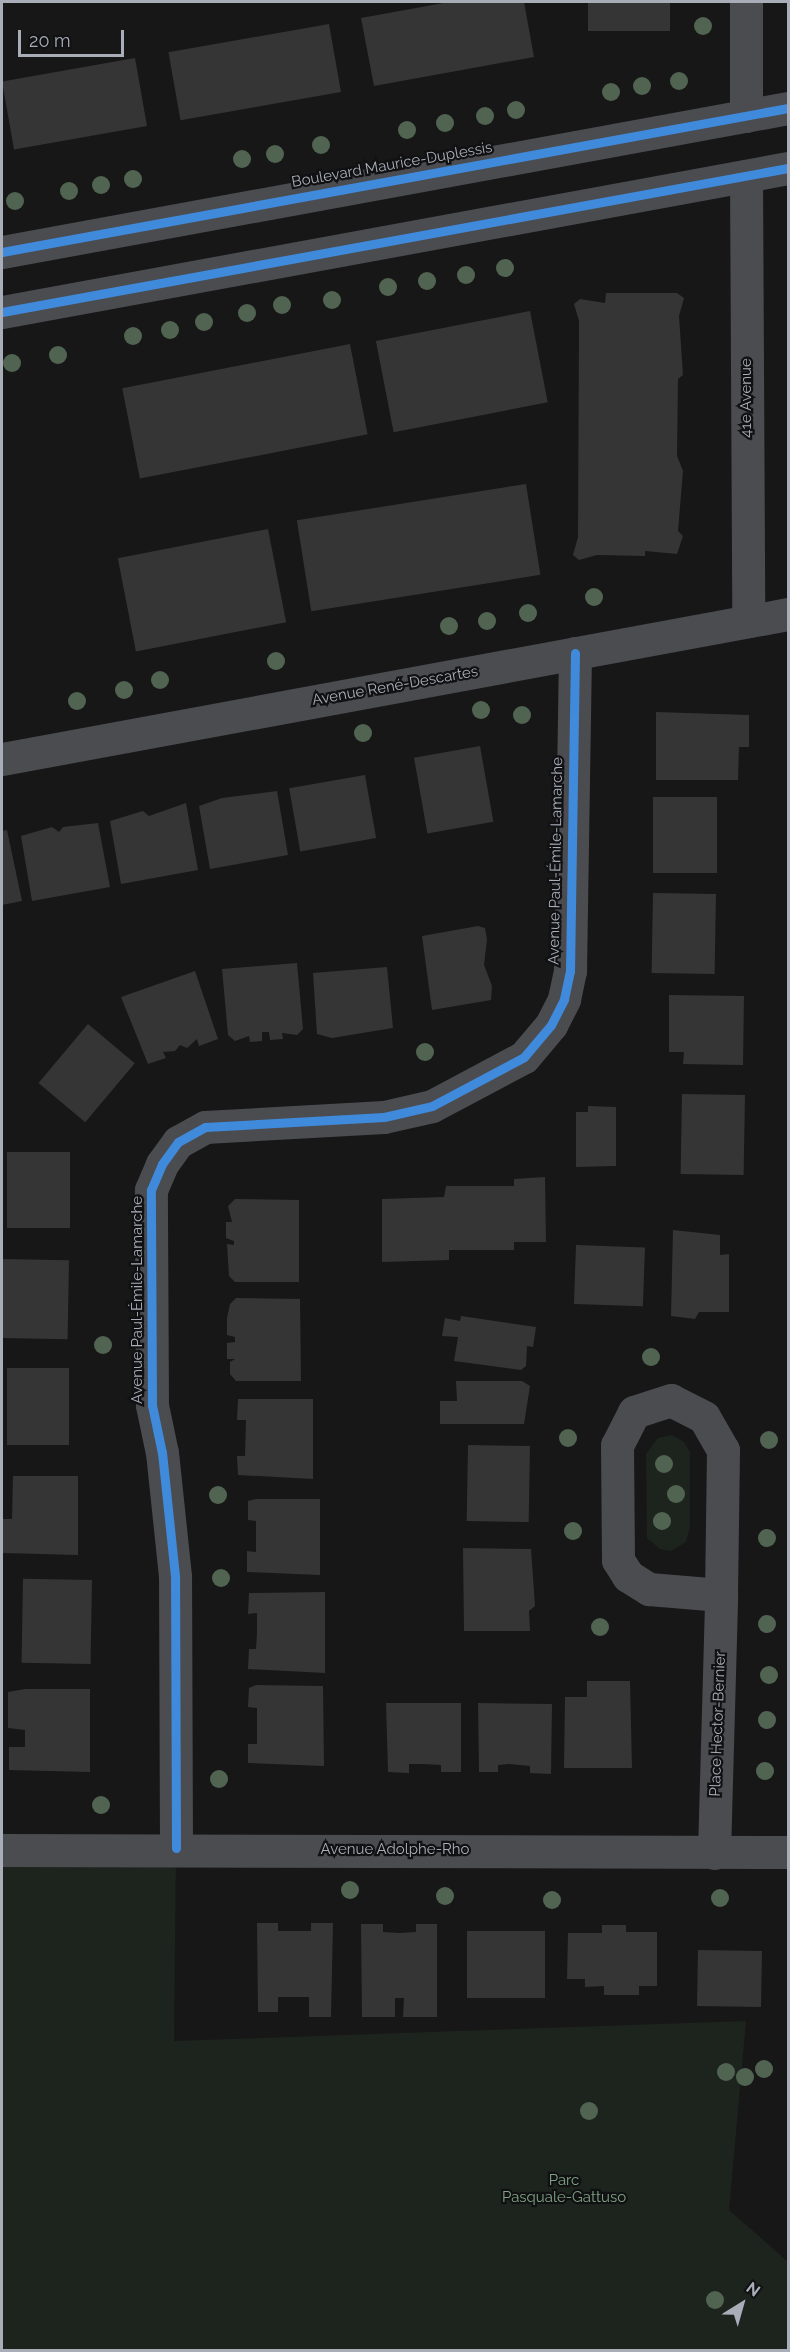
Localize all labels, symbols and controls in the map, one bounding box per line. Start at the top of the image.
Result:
scale bar [21,18,128,56]
text: 20 m [29,30,71,51]
street label: Boulevard Maurice-Duplessis [290,138,494,192]
street label: 41e Avenue [738,358,756,438]
street label: Avenue René-Descartes [311,663,479,709]
street label: Avenue Paul-Émile-Lamarche [545,757,567,965]
street label: Avenue Paul-Émile-Lamarche [129,1196,147,1404]
street label: Place Hector-Bernier [706,1651,730,1797]
street label: Avenue Adolphe-Rho [320,1841,470,1859]
park label: Parc Pasquale-Gattuso [502,2171,626,2206]
north arrow [712,2274,772,2334]
text: N [743,2278,764,2300]

